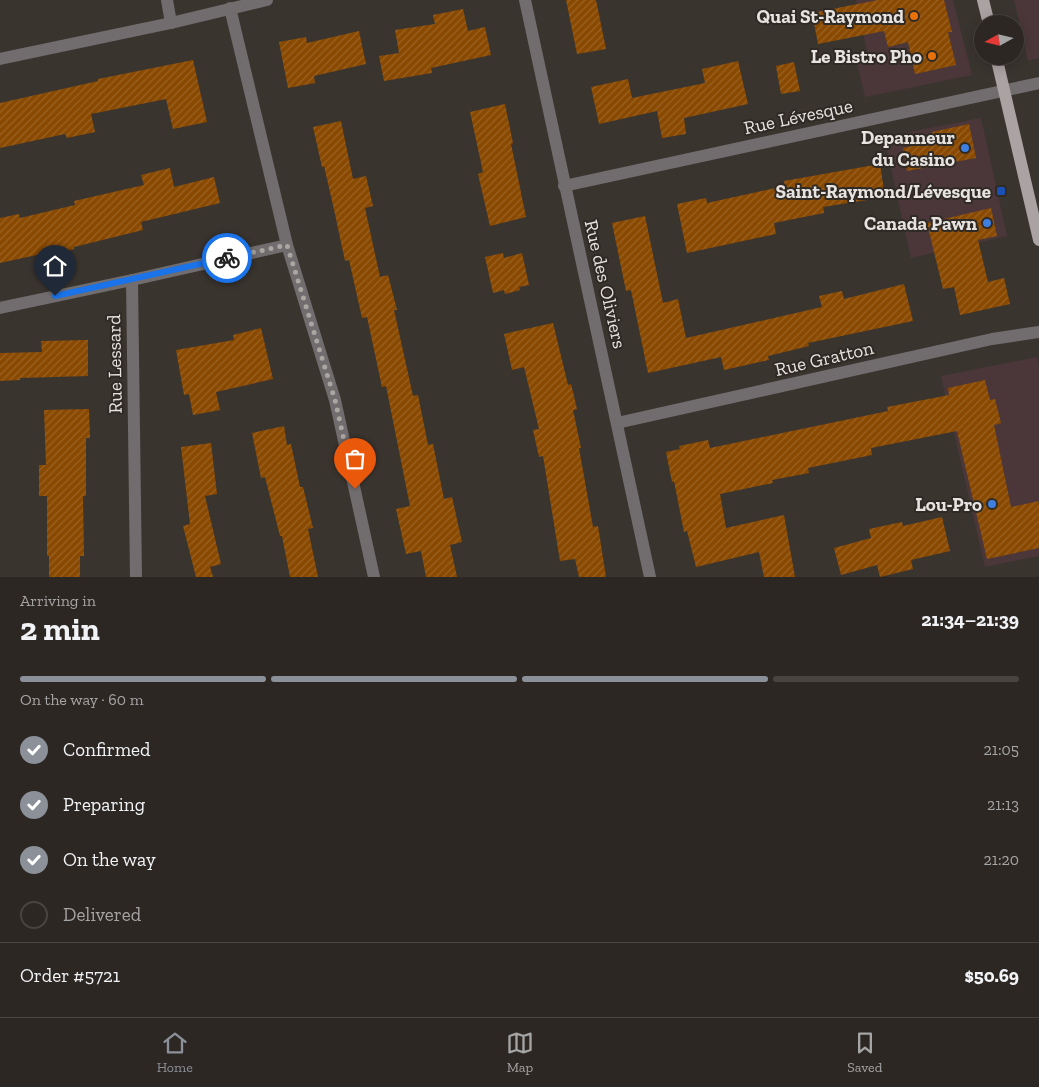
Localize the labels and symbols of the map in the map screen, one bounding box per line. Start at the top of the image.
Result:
place label: Quai St-Raymond [756,5,904,28]
marker: Quai St-Raymond [908,10,920,22]
north arrow [974,15,1024,65]
place label: Le Bistro Pho [811,45,922,68]
marker: Le Bistro Pho [926,50,938,62]
street label: Rue Lévesque [741,94,855,139]
place label: Depanneur du Casino [861,126,956,171]
marker: Depanneur du Casino [959,142,971,154]
place label: Saint-Raymond/Lévesque [775,180,991,203]
marker: Saint-Raymond/Lévesque [995,185,1007,197]
place label: Canada Pawn [864,212,978,235]
street label: Rue des Oliviers [580,217,632,351]
marker: Canada Pawn [981,217,993,229]
courier [202,233,252,283]
pin [34,245,76,296]
street label: Rue Lessard [102,314,127,414]
street label: Rue Gratton [772,336,876,381]
pin [334,438,376,489]
place label: Lou-Pro [915,493,982,516]
marker: Lou-Pro [986,498,998,510]

